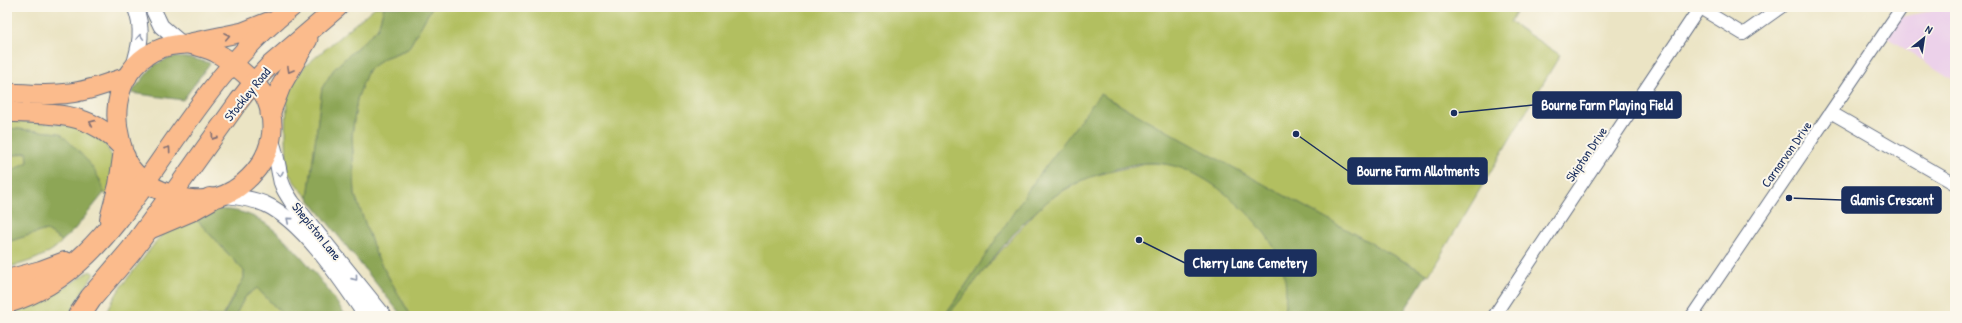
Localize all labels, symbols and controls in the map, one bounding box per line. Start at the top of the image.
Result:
north arrow [1904,18,1944,58]
text: N [1923,22,1935,37]
one-way arrow [224,32,230,40]
one-way arrow [136,34,145,40]
street label: Stockley Road [220,63,274,125]
one-way arrow [287,65,295,73]
callout: Bourne Farm Playing Field [1533,92,1681,118]
text: Bourne Farm Playing Field [1541,95,1673,116]
street label: Carnarvon Drive [1757,117,1815,191]
one-way arrow [88,120,96,128]
street label: Skipton Drive [1561,123,1611,185]
one-way arrow [211,133,219,140]
one-way arrow [163,147,170,154]
callout: Bourne Farm Allotments [1348,158,1487,184]
text: Bourne Farm Allotments [1357,161,1480,180]
one-way arrow [275,171,283,177]
callout: Glamis Crescent [1842,187,1941,213]
text: Glamis Crescent [1850,190,1935,209]
street label: Shepiston Lane [288,198,346,264]
one-way arrow [286,218,294,225]
callout: Cherry Lane Cemetery [1185,250,1316,276]
text: Cherry Lane Cemetery [1193,253,1308,274]
one-way arrow [351,274,358,281]

